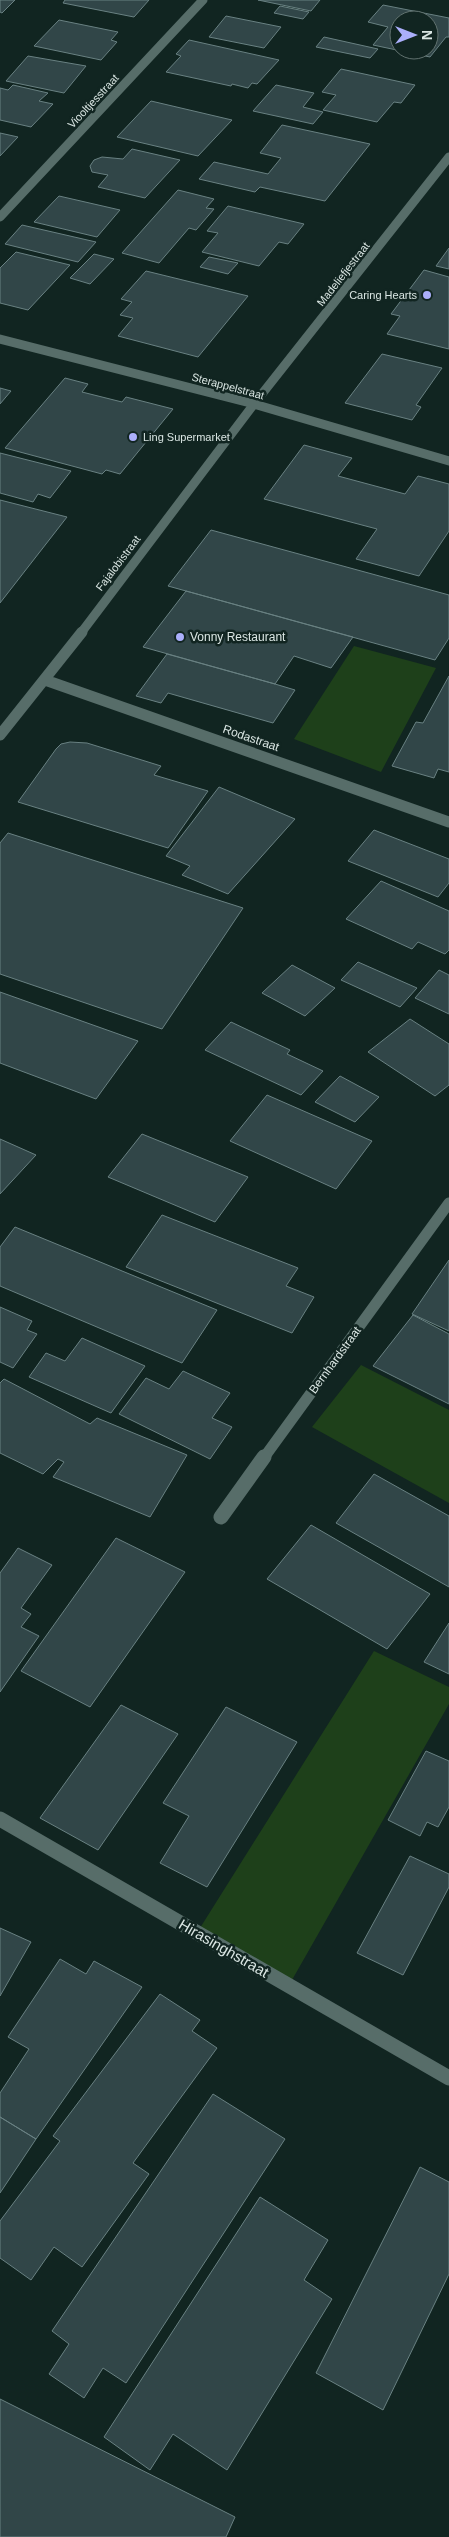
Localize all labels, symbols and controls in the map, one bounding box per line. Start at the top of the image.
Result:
north arrow [389,10,439,60]
text: N [419,30,435,40]
street label: Viooltjesstraat [65,72,121,130]
street label: Madeliefjestraat [314,240,372,308]
place label: Caring Hearts [349,289,417,301]
marker: Caring Hearts [421,289,433,301]
street label: Sterappelstraat [190,371,266,401]
marker: Ling Supermarket [127,431,139,443]
place label: Ling Supermarket [143,431,230,443]
street label: Fajalobistraat [93,533,143,593]
place label: Vonny Restaurant [190,630,286,644]
marker: Vonny Restaurant [174,631,186,643]
street label: Rodastraat [221,722,282,754]
street label: Bernhardstraat [306,1323,364,1396]
street label: Hirasinghstraat [176,1915,273,1981]

